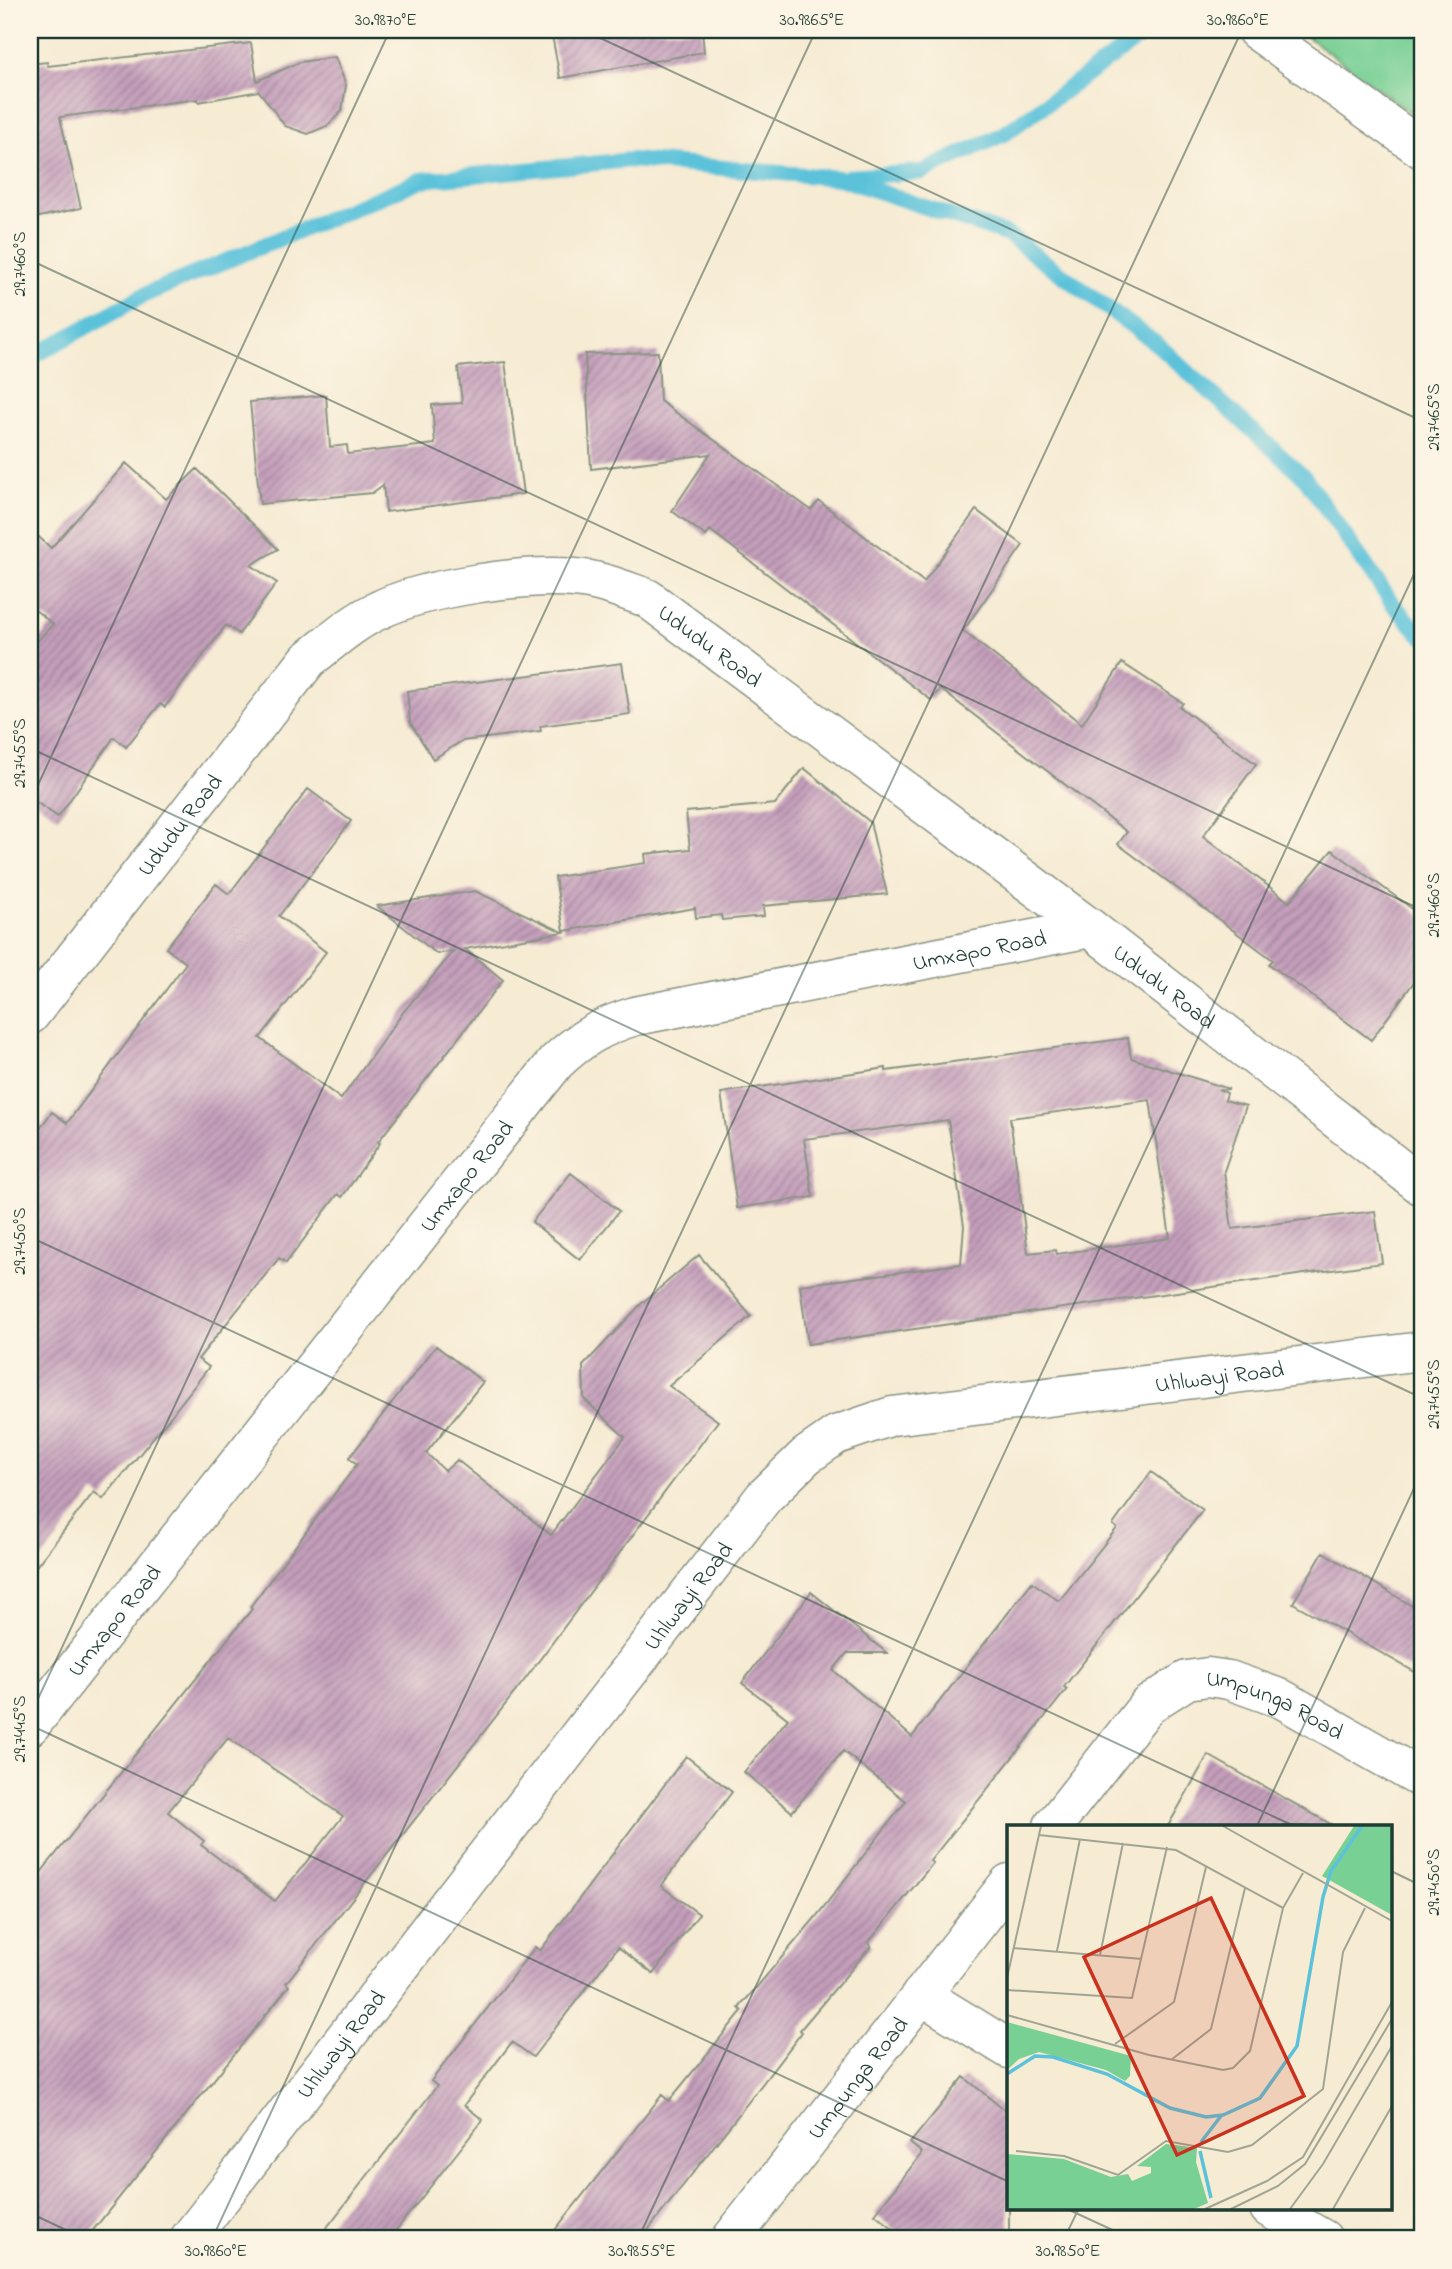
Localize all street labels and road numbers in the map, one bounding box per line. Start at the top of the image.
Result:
street label: Ududu Road [650,597,768,697]
street label: Ududu Road [130,768,232,884]
street label: Umxapo Road [910,923,1049,981]
street label: Ududu Road [1105,937,1222,1039]
street label: Umxapo Road [413,1114,523,1241]
street label: Uhlwayi Road [1153,1354,1286,1403]
street label: Uhlwayi Road [637,1536,742,1658]
street label: Umxapo Road [61,1558,171,1685]
street label: Umpunga Road [1204,1663,1349,1750]
street label: Uhlwayi Road [290,1984,395,2107]
street label: Umpunga Road [801,2010,918,2147]

